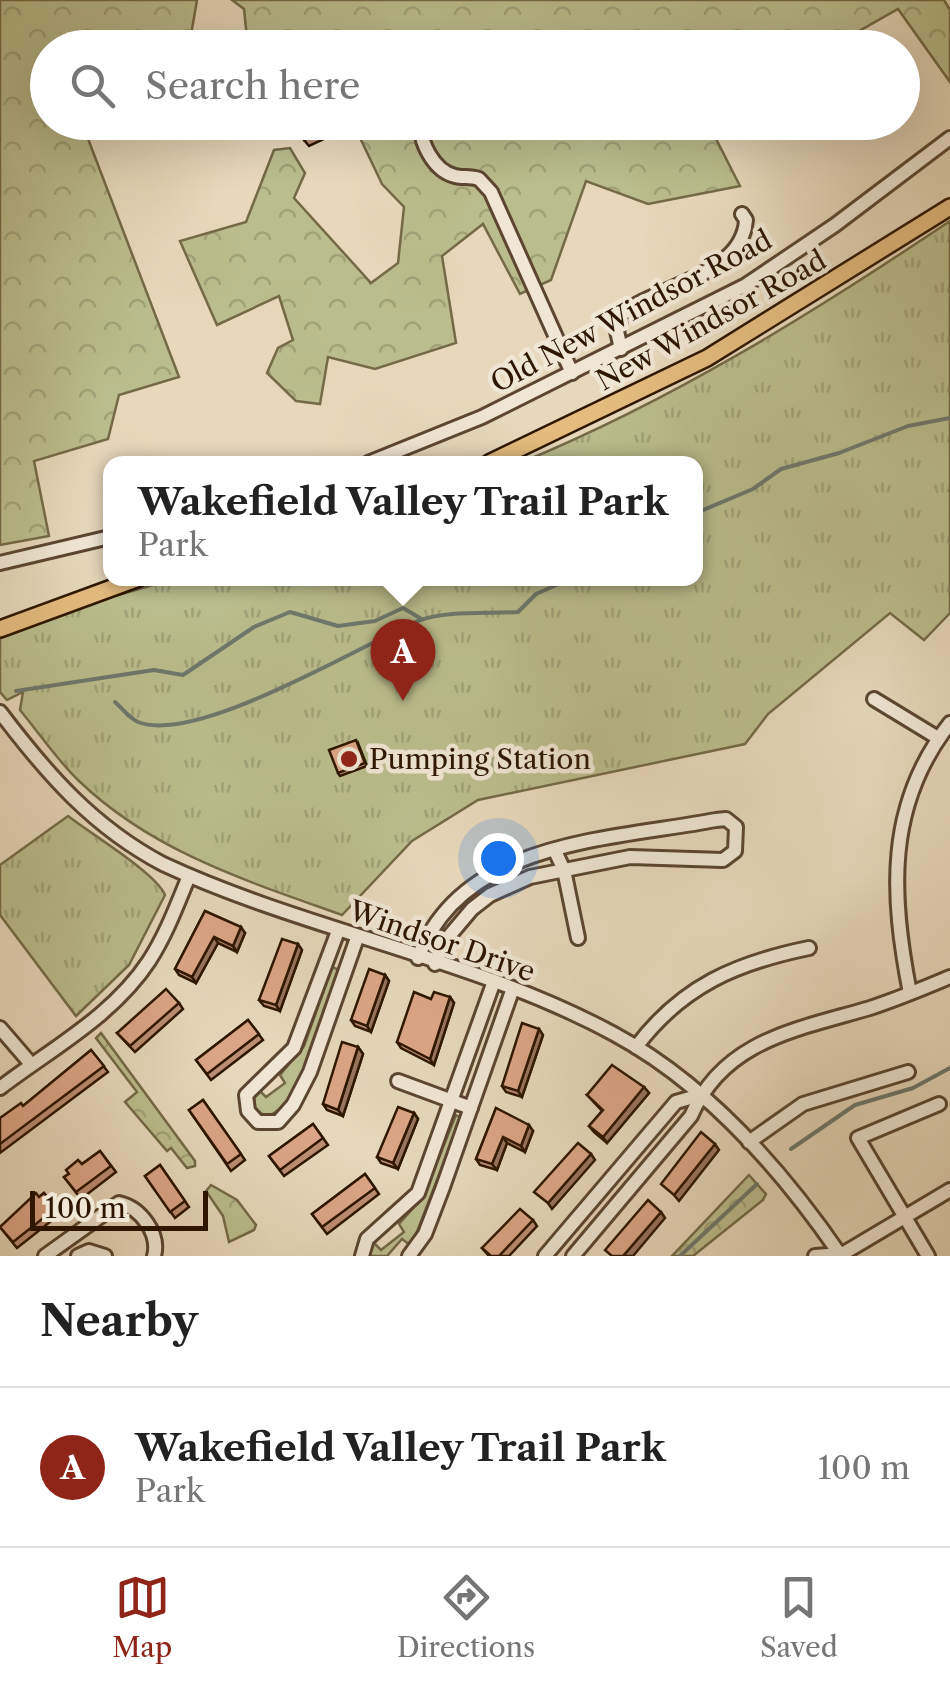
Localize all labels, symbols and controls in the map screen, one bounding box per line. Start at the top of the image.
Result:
search box [30,30,920,140]
icon: search [65,58,120,113]
text: Search here [145,62,360,109]
street label: Old New Windsor Road [484,222,778,400]
street label: New Windsor Road [589,242,833,398]
popup [103,456,703,586]
text: Wakefield Valley Trail Park [138,478,668,525]
text: Park [138,525,207,564]
pin: A [370,618,436,701]
place label: Pumping Station [369,742,591,776]
marker: Pumping Station [338,748,360,770]
your location [473,833,524,884]
street label: Windsor Drive [344,893,540,989]
scale bar [30,1186,208,1230]
text: 100 m [45,1191,126,1225]
text: Nearby [40,1295,198,1347]
text: Wakefield Valley Trail Park [135,1424,666,1471]
text: A [60,1448,85,1487]
text: 100 m [818,1448,910,1487]
text: Park [135,1471,205,1510]
tab: Map [112,1570,172,1664]
tab: Directions [397,1570,535,1664]
tab: Saved [760,1570,838,1664]

